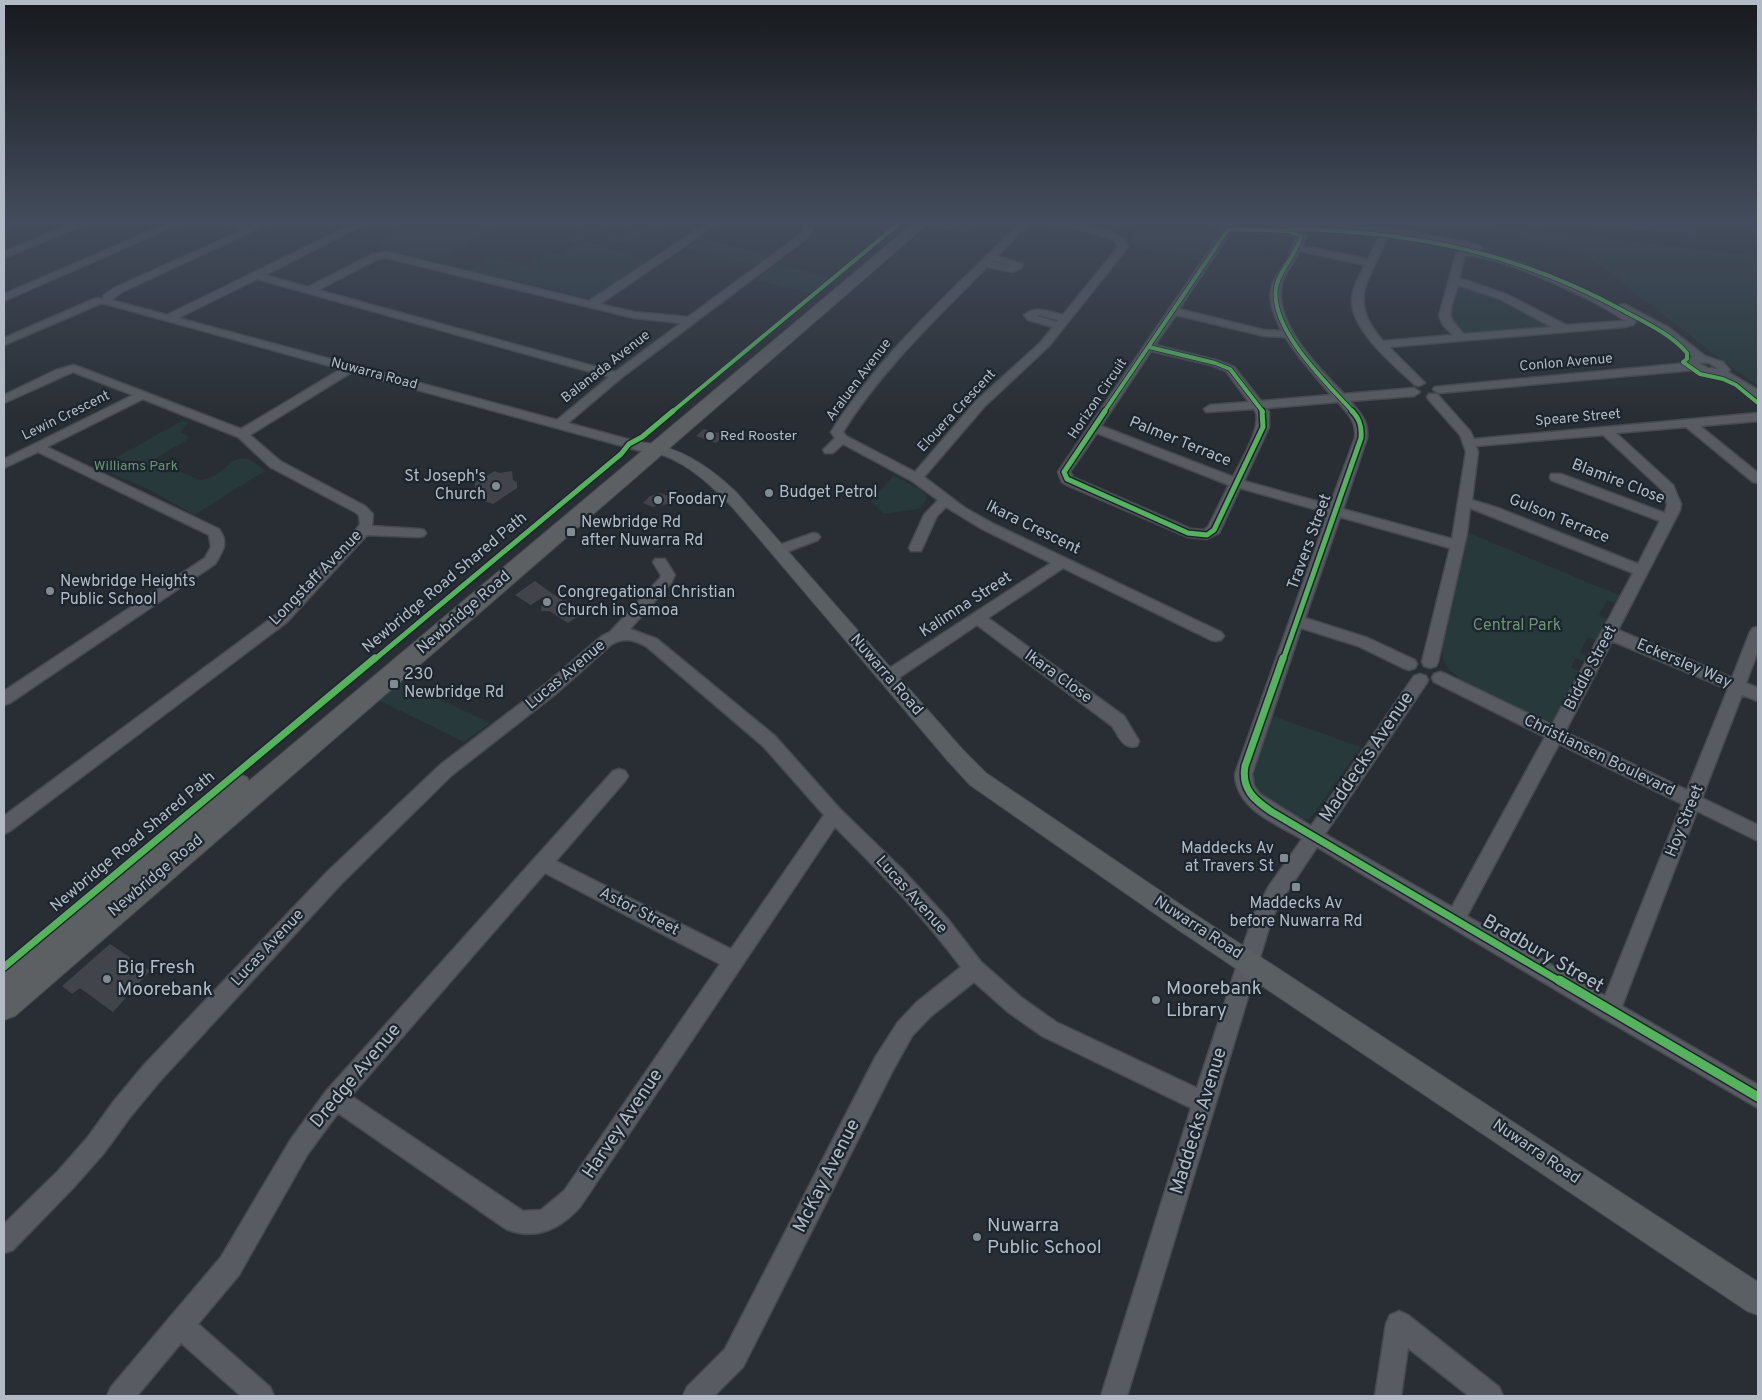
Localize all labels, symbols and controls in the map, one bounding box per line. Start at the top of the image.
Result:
street label: Balanada Avenue [558,327,654,407]
street label: Araluen Avenue [823,336,895,424]
street label: Conlon Avenue [1519,350,1613,376]
street label: Nuwarra Road [329,354,419,394]
street label: Horizon Circuit [1065,355,1131,443]
street label: Elouera Crescent [914,366,1000,456]
street label: Lewin Crescent [19,387,113,445]
street label: Speare Street [1534,406,1622,430]
street label: Palmer Terrace [1126,412,1234,472]
place label: Red Rooster [720,428,798,445]
marker: Red Rooster [704,430,716,442]
street label: Blamire Close [1568,455,1668,509]
park label: Williams Park [94,458,178,475]
place label: St Joseph's Church [404,467,486,505]
marker: St Joseph's Church [490,480,502,492]
place label: Budget Petrol [779,483,878,503]
marker: Budget Petrol [763,487,775,499]
place label: Foodary [668,490,727,510]
street label: Gulson Terrace [1506,490,1612,548]
street label: Travers Street [1283,491,1337,593]
marker: Foodary [652,494,664,506]
street label: Ikara Crescent [982,496,1084,560]
street label: Newbridge Road Shared Path [359,509,531,657]
place label: Newbridge Rd after Nuwarra Rd [581,513,703,551]
street label: Longstaff Avenue [265,526,367,630]
marker: Newbridge Rd after Nuwarra Rd [565,526,577,538]
street label: Newbridge Road [413,567,515,659]
street label: Kalimna Street [916,568,1016,642]
place label: Newbridge Heights Public School [60,572,196,610]
place label: Congregational Christian Church in Samoa [557,583,735,621]
marker: Newbridge Heights Public School [44,585,56,597]
marker: Congregational Christian Church in Samoa [541,596,553,608]
park label: Central Park [1473,616,1561,636]
street label: Biddle Street [1560,622,1622,714]
street label: Nuwarra Road [845,630,927,720]
street label: Eckersley Way [1633,635,1735,693]
street label: Lucas Avenue [522,636,610,714]
street label: Ikara Close [1020,646,1096,708]
place label: 230 Newbridge Rd [404,665,504,703]
marker: 230 Newbridge Rd [388,678,400,690]
street label: Maddecks Avenue [1314,687,1420,827]
street label: Christiansen Boulevard [1520,711,1678,801]
street label: Newbridge Road Shared Path [47,768,219,916]
street label: Hoy Street [1661,782,1709,860]
street label: Newbridge Road [105,831,207,921]
place label: Maddecks Av at Travers St [1181,839,1274,877]
street label: Lucas Avenue [871,852,951,938]
marker: Maddecks Av at Travers St [1278,852,1290,864]
marker: Maddecks Av before Nuwarra Rd [1290,881,1302,893]
street label: Astor Street [596,883,682,941]
street label: Nuwarra Road [1150,892,1246,964]
place label: Maddecks Av before Nuwarra Rd [1229,894,1363,932]
street label: Lucas Avenue [227,905,309,991]
street label: Bradbury Street [1478,910,1608,998]
place label: Big Fresh Moorebank [117,956,213,1002]
marker: Big Fresh Moorebank [101,973,113,985]
place label: Moorebank Library [1166,977,1262,1023]
marker: Moorebank Library [1150,994,1162,1006]
street label: Dredge Avenue [305,1019,407,1133]
street label: Maddecks Avenue [1165,1045,1233,1197]
street label: Harvey Avenue [577,1065,669,1183]
street label: McKay Avenue [788,1115,866,1237]
street label: Nuwarra Road [1488,1115,1584,1189]
place label: Nuwarra Public School [987,1214,1102,1260]
marker: Nuwarra Public School [971,1231,983,1243]

